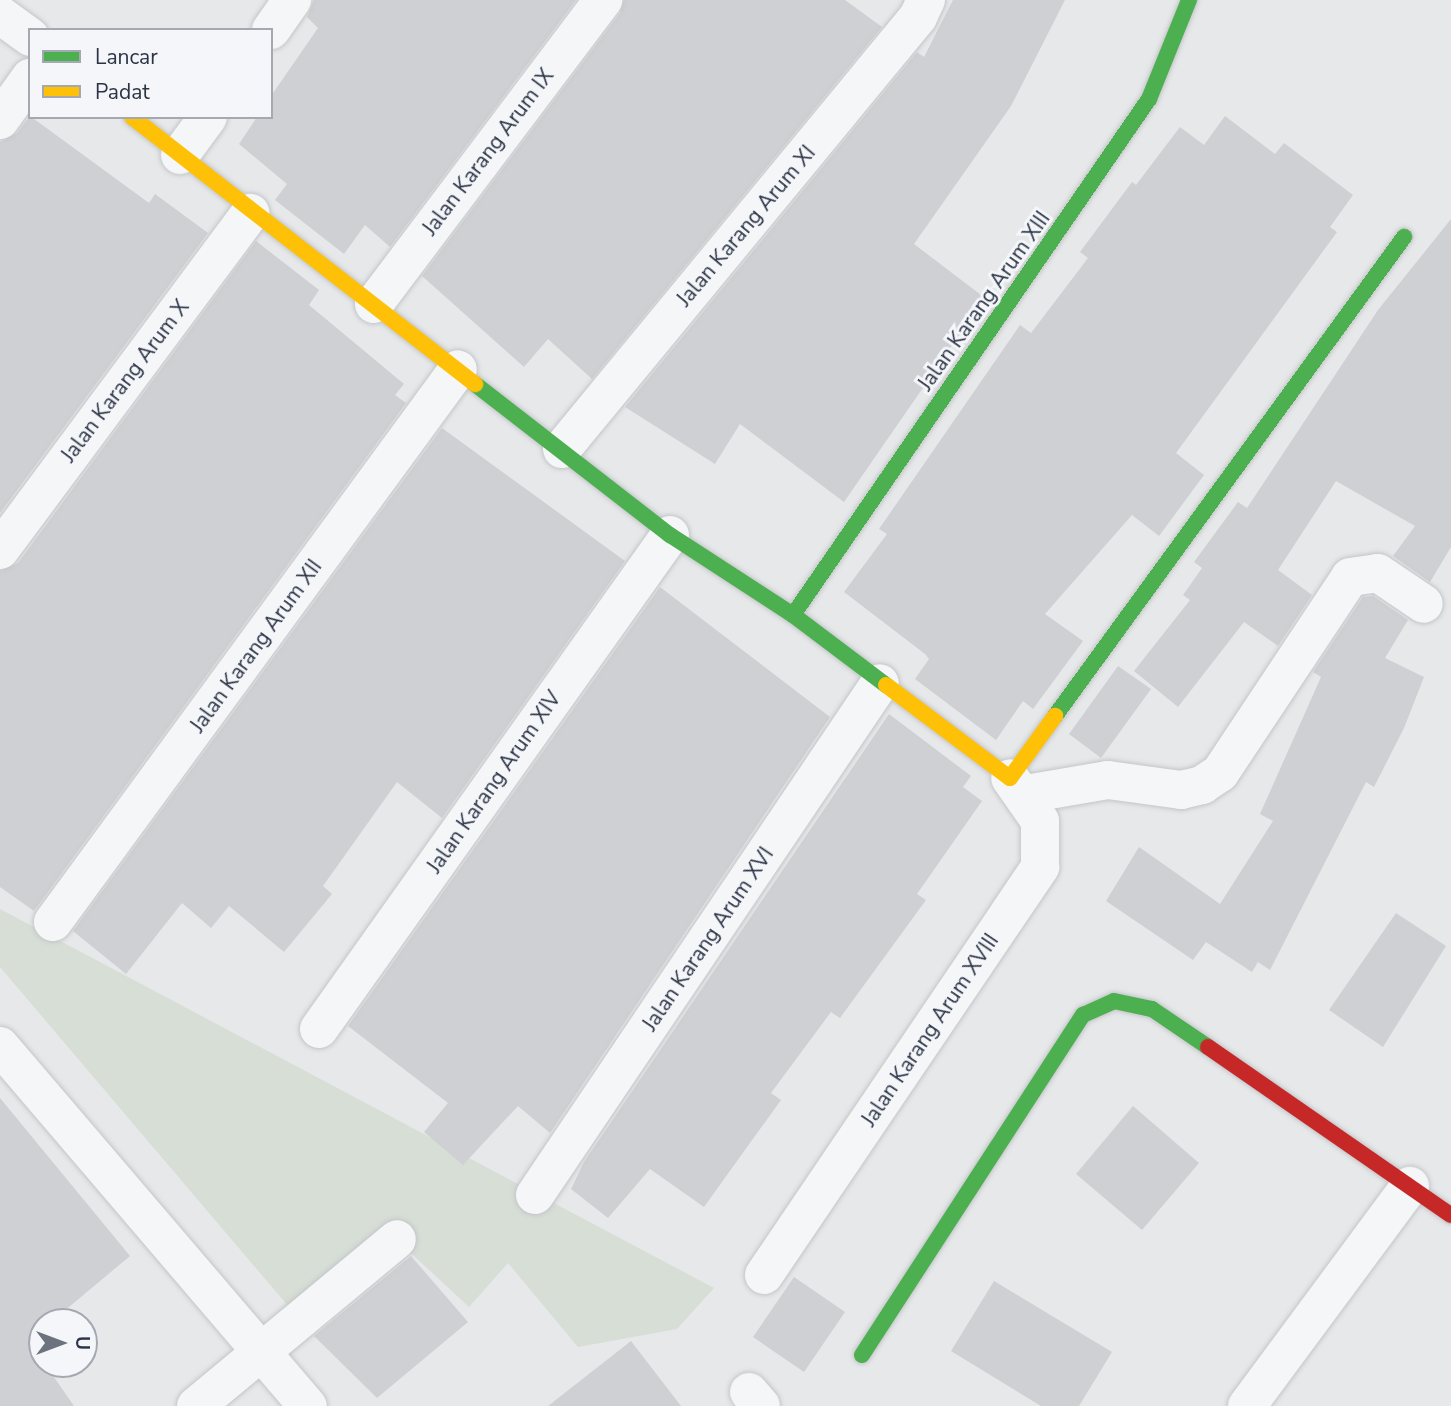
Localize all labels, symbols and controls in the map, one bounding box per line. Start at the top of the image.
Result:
legend [28,28,273,119]
text: Lancar [95,43,158,71]
street label: Jalan Karang Arum IX [417,64,559,240]
text: Padat [95,78,150,106]
street label: Jalan Karang Arum XI [671,141,821,311]
street label: Jalan Karang Arum XIII [913,207,1055,395]
street label: Jalan Karang Arum X [56,295,194,467]
street label: Jalan Karang Arum XII [185,555,327,737]
street label: Jalan Karang Arum XIV [422,686,566,878]
street label: Jalan Karang Arum XVI [637,842,779,1036]
street label: Jalan Karang Arum XVIII [856,929,1004,1131]
north arrow [28,1308,98,1378]
text: U [69,1336,95,1350]

